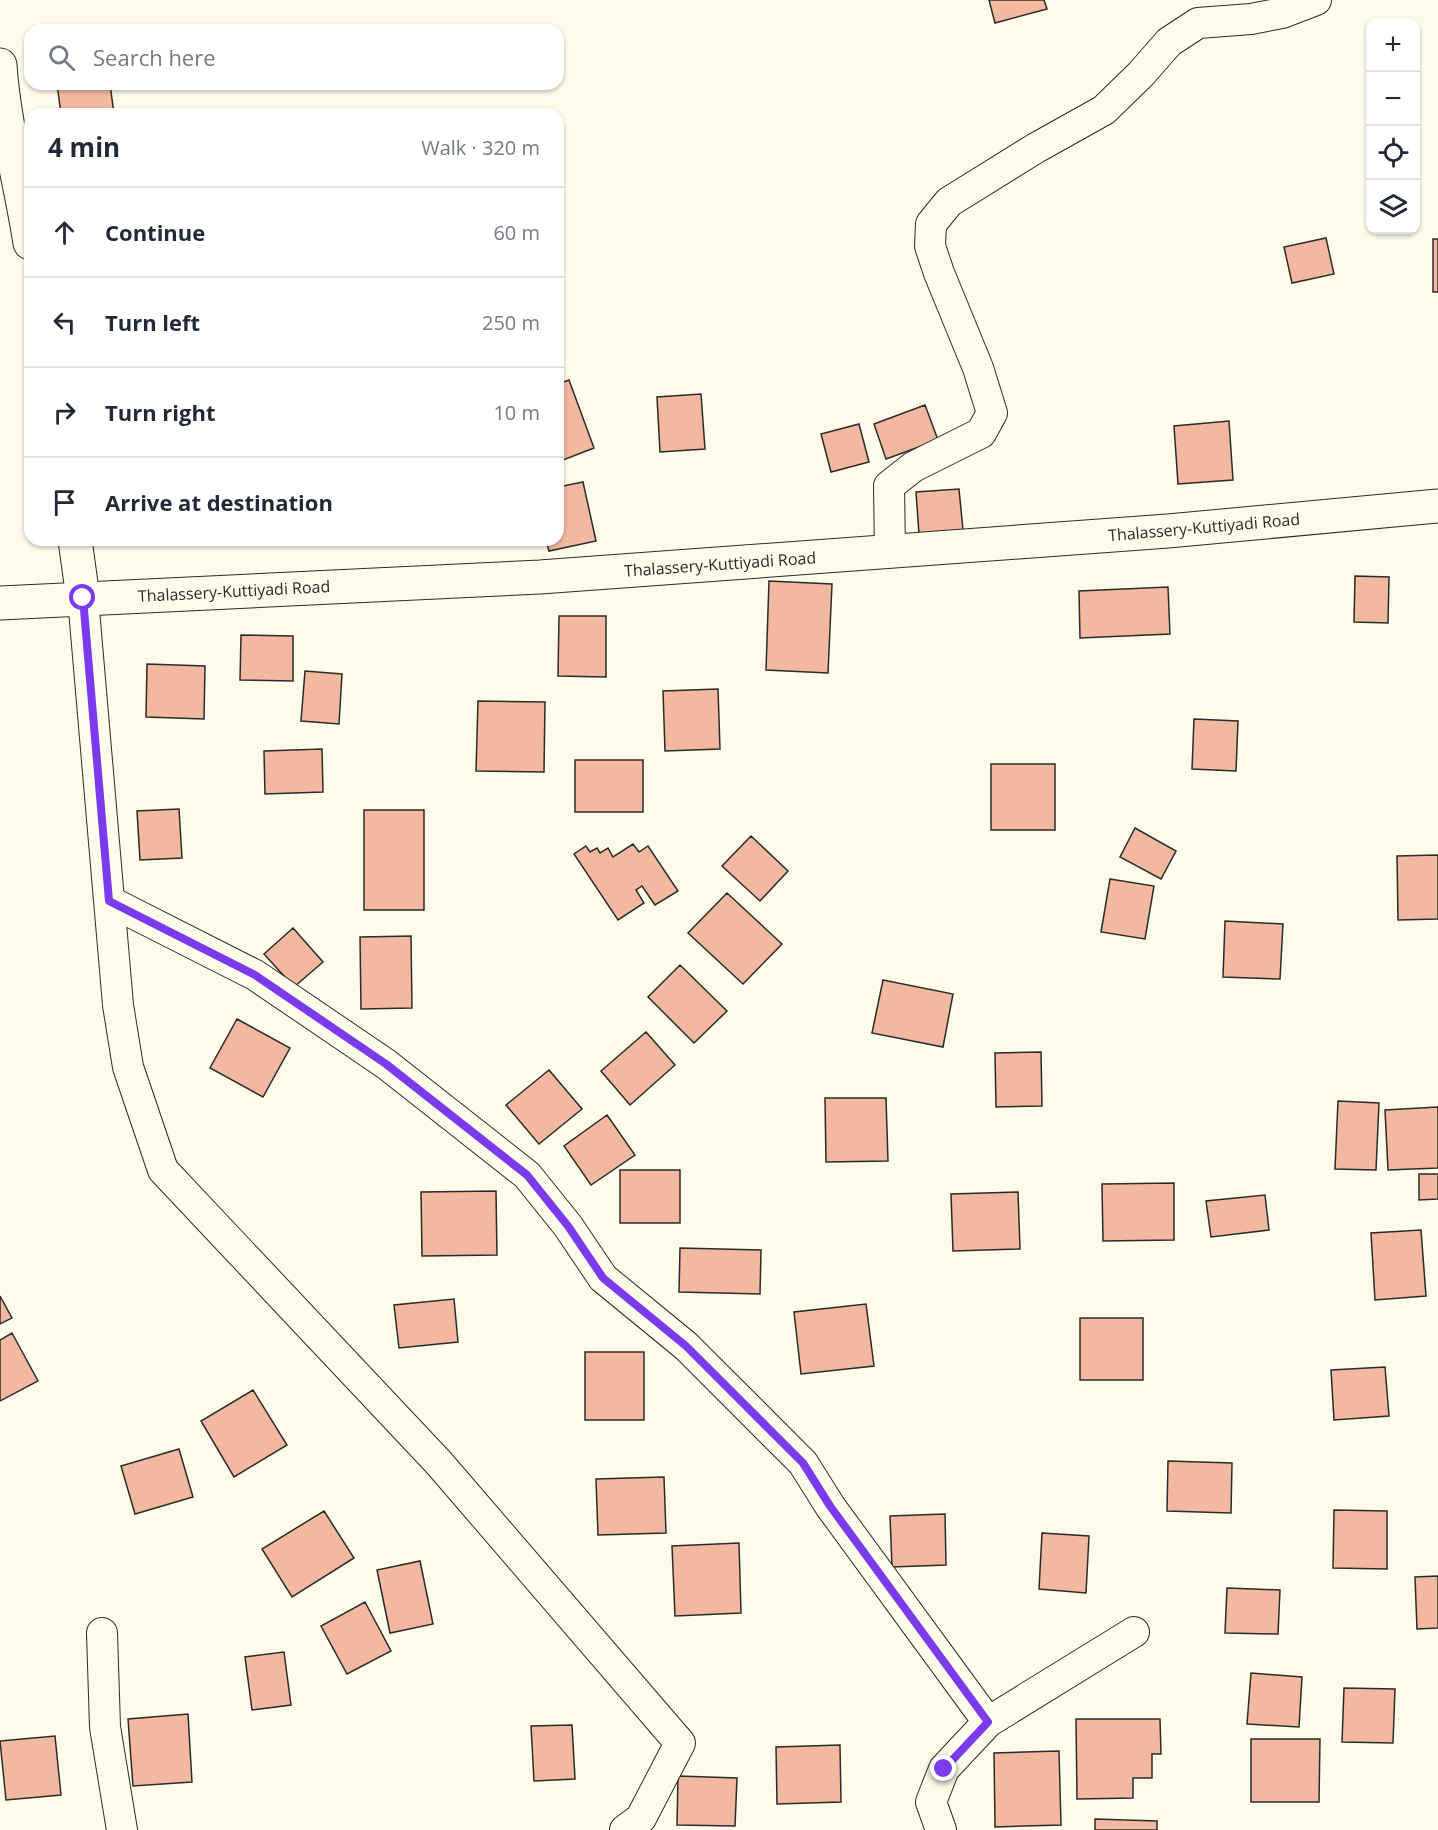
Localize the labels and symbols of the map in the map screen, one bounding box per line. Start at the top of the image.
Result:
street label: Thalassery-Kuttiyadi Road [1107,508,1301,546]
street label: Thalassery-Kuttiyadi Road [623,546,817,582]
street label: Thalassery-Kuttiyadi Road [137,575,331,607]
route start [69,584,95,610]
route end [930,1755,956,1781]

